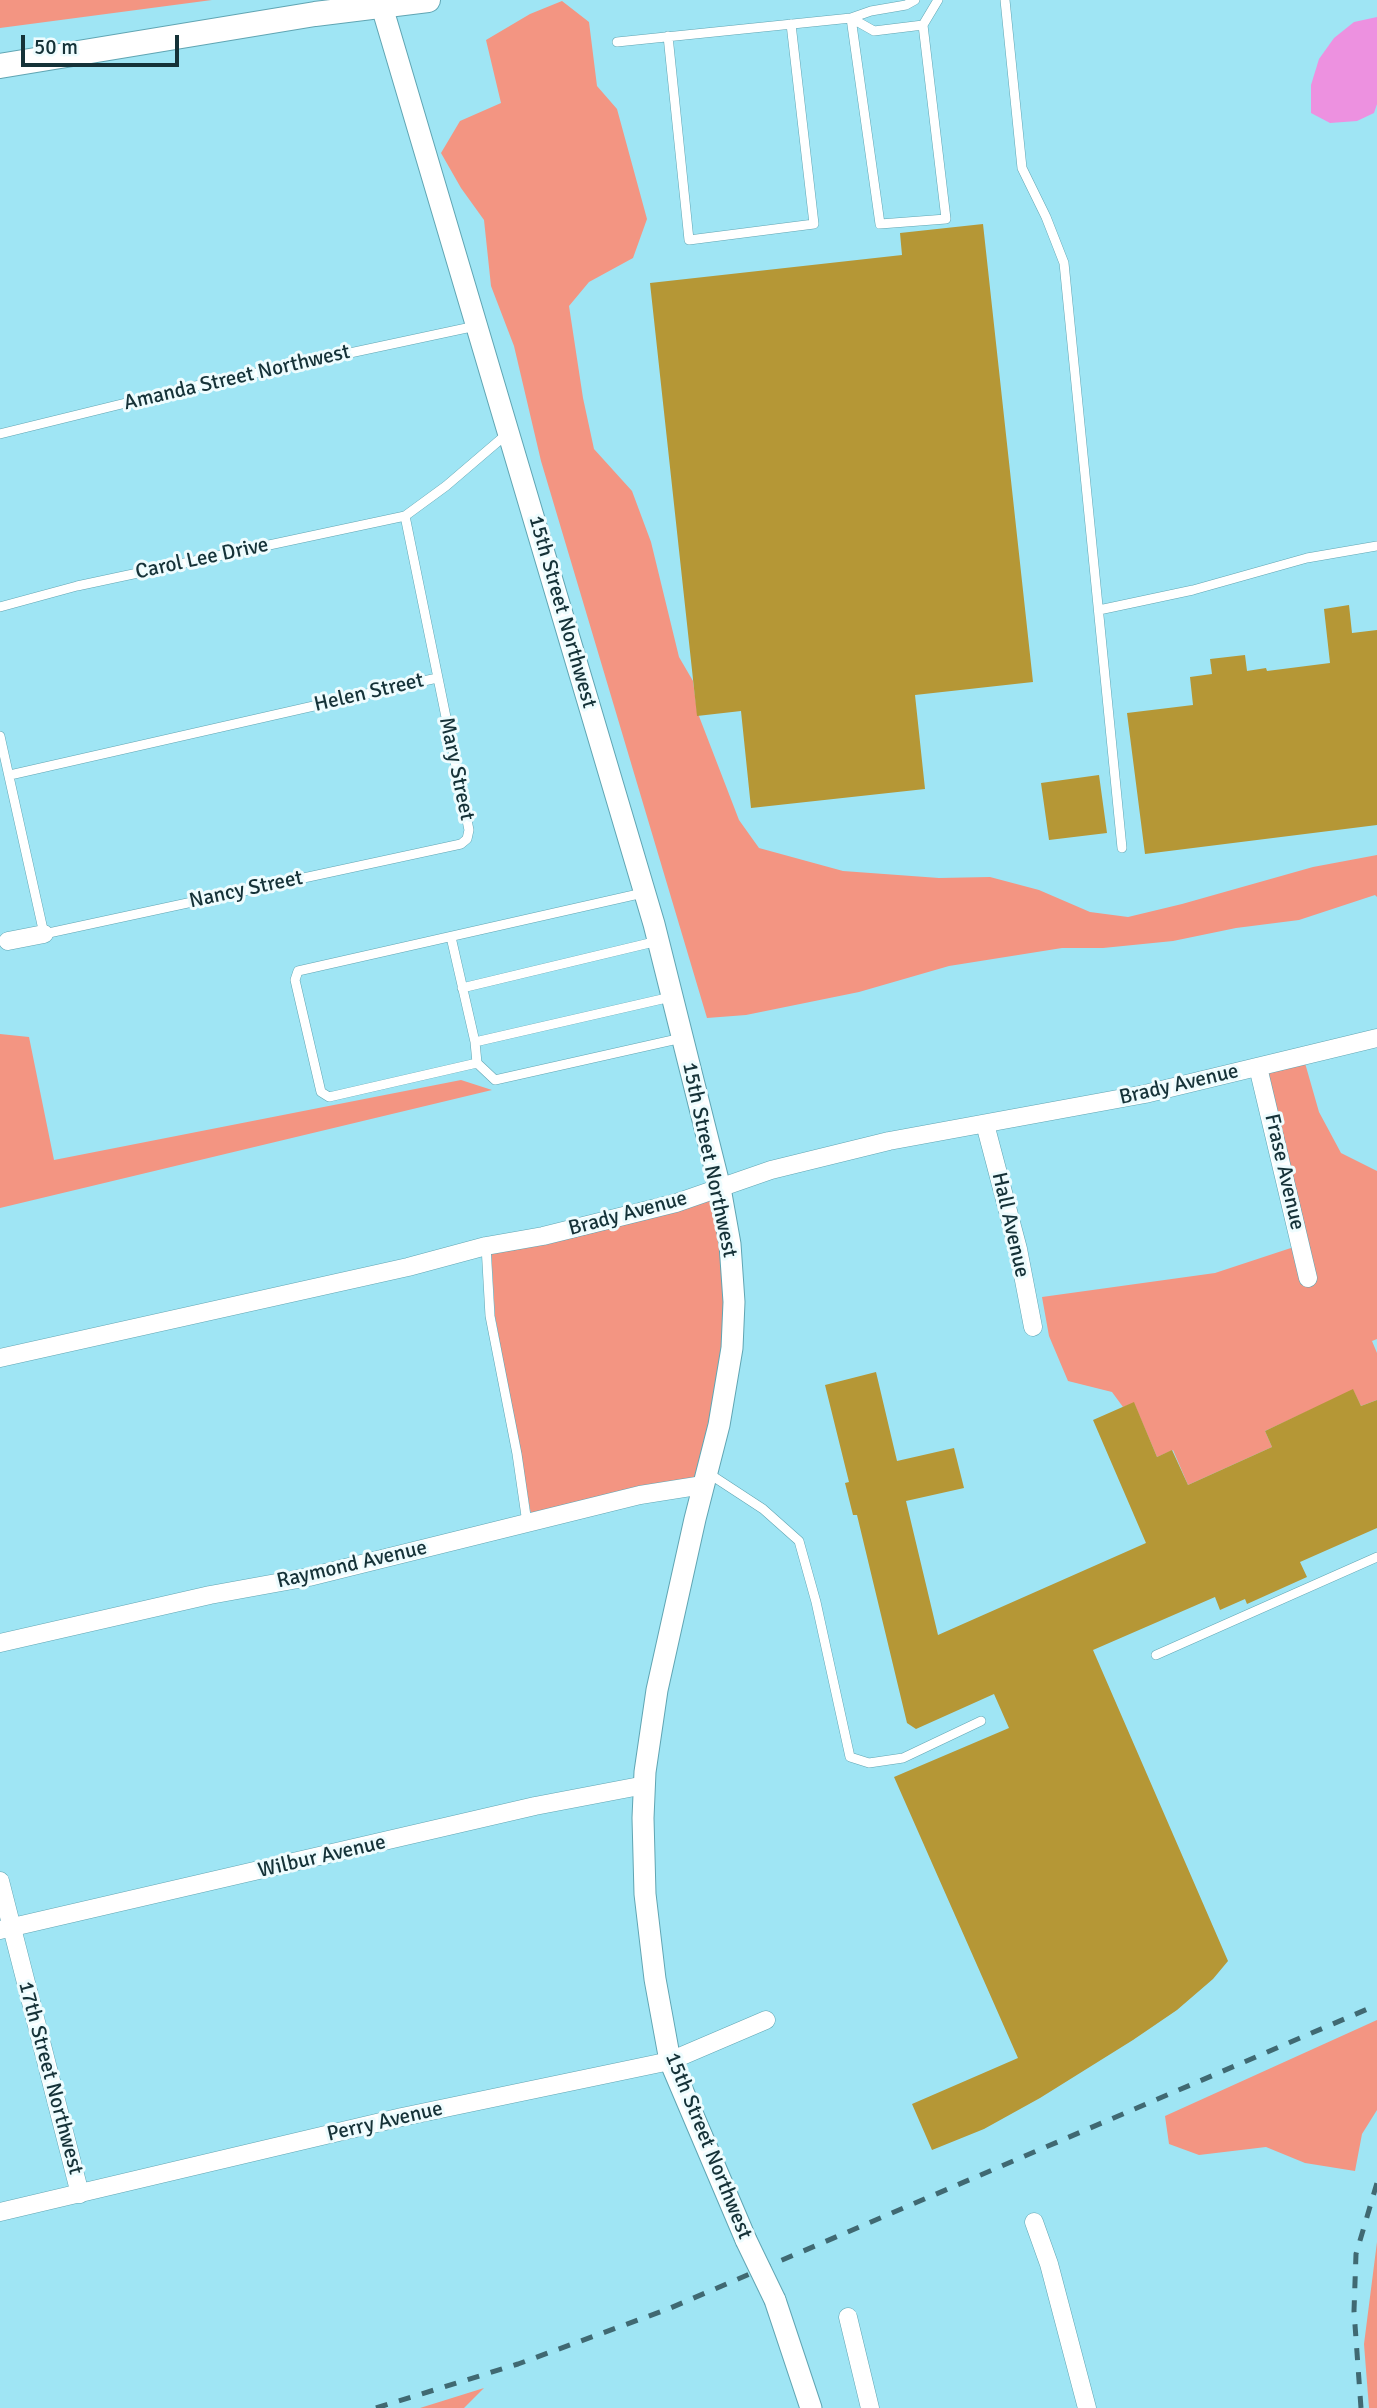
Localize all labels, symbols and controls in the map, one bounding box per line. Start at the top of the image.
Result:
scale bar [24,21,182,65]
text: 50 m [34,34,78,60]
street label: Amanda Street Northwest [122,340,352,416]
street label: 15th Street Northwest [522,513,602,711]
street label: Carol Lee Drive [133,533,271,585]
street label: Helen Street [312,668,426,718]
street label: Mary Street [433,715,479,823]
street label: Nancy Street [187,866,305,914]
street label: Brady Avenue [1117,1059,1241,1111]
street label: 15th Street Northwest [676,1060,742,1260]
street label: Frase Avenue [1258,1111,1310,1233]
street label: Hall Avenue [986,1170,1034,1280]
street label: Brady Avenue [566,1186,690,1242]
street label: Raymond Avenue [275,1535,429,1595]
street label: Wilbur Avenue [256,1830,388,1884]
street label: 17th Street Northwest [12,1979,88,2177]
street label: 15th Street Northwest [659,2049,757,2243]
street label: Perry Avenue [325,2096,445,2148]

